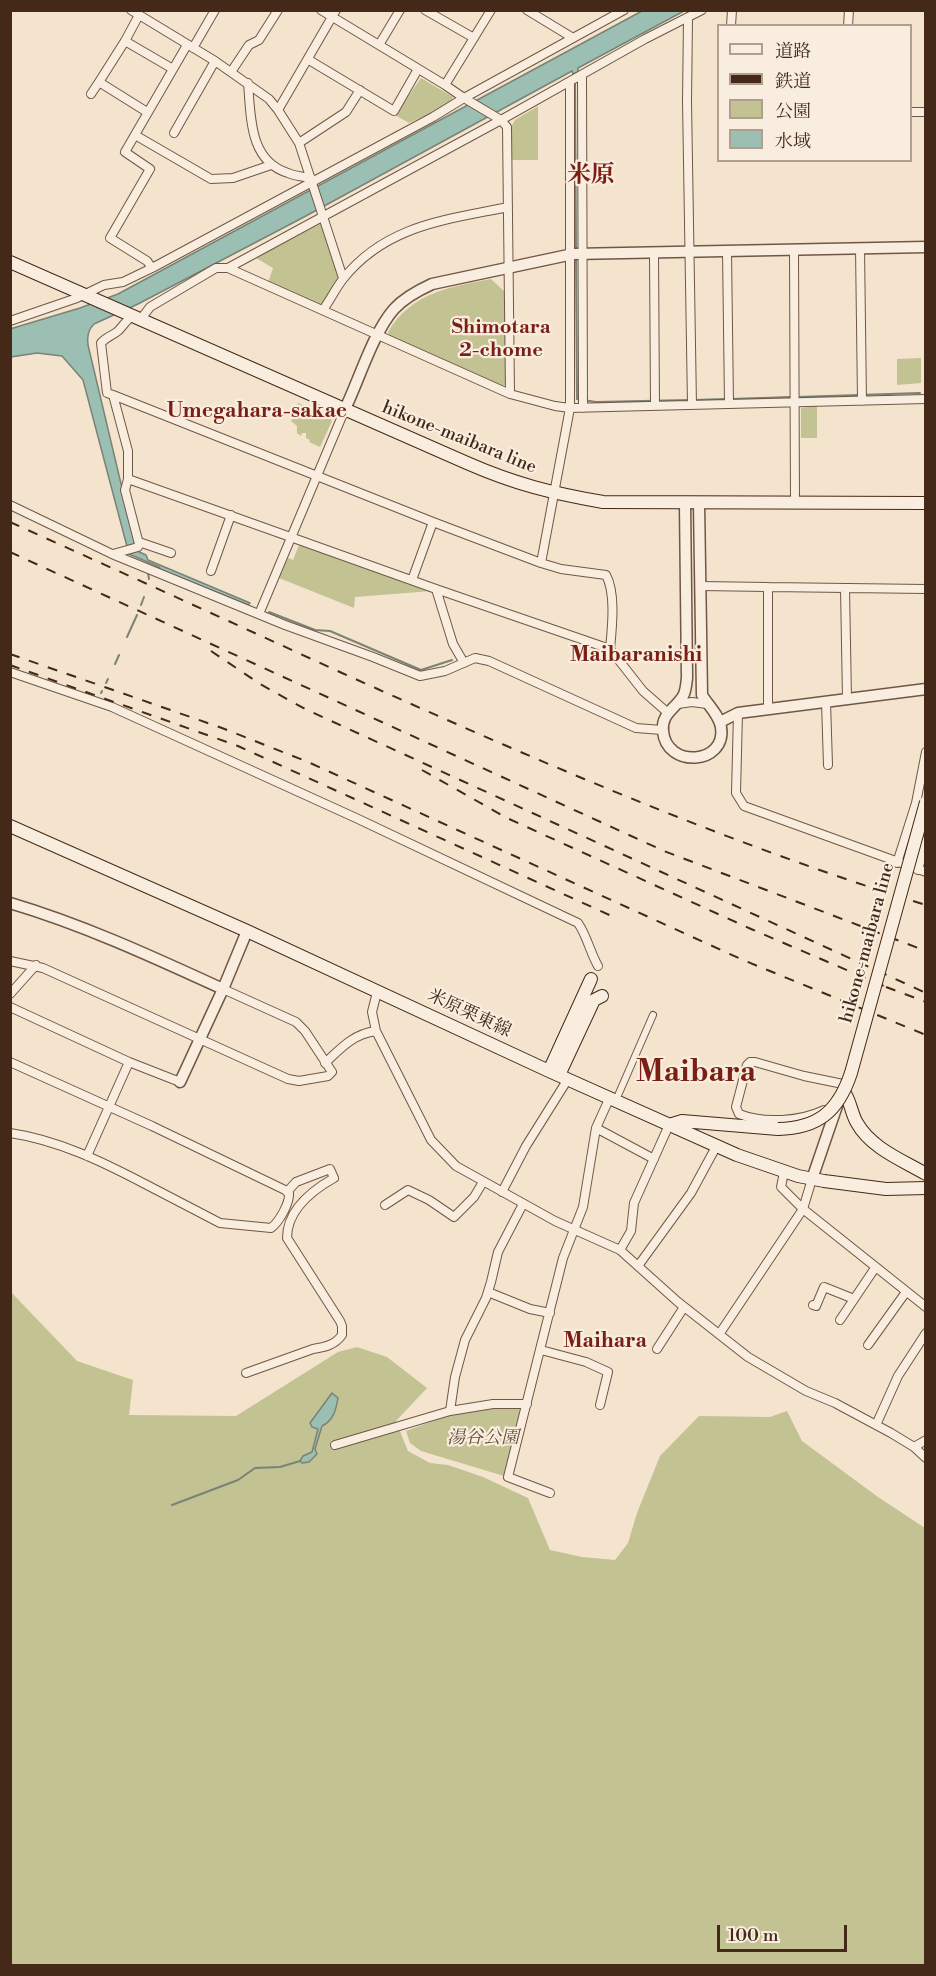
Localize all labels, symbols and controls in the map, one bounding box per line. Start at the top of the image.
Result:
legend [717,24,912,162]
text: 道路 [775,40,811,63]
text: 鉄道 [775,70,811,93]
text: 公園 [775,100,811,123]
text: 水域 [775,130,811,153]
district label: 米原 [567,162,615,190]
district label: Shimotara 2-chome [451,316,551,363]
street label: hikone-maibara line [379,397,539,479]
district label: Umegahara-sakae [167,399,347,425]
district label: Maibaranishi [570,643,702,669]
street label: hikone-maibara line [836,861,900,1025]
street label: 米原栗東線 [424,985,514,1043]
district label: Maibara [636,1056,756,1092]
district label: Maihara [563,1329,647,1355]
park label: 湯谷公園 [447,1428,519,1450]
scale bar [720,1913,850,1951]
text: 100 m [728,1924,779,1947]

